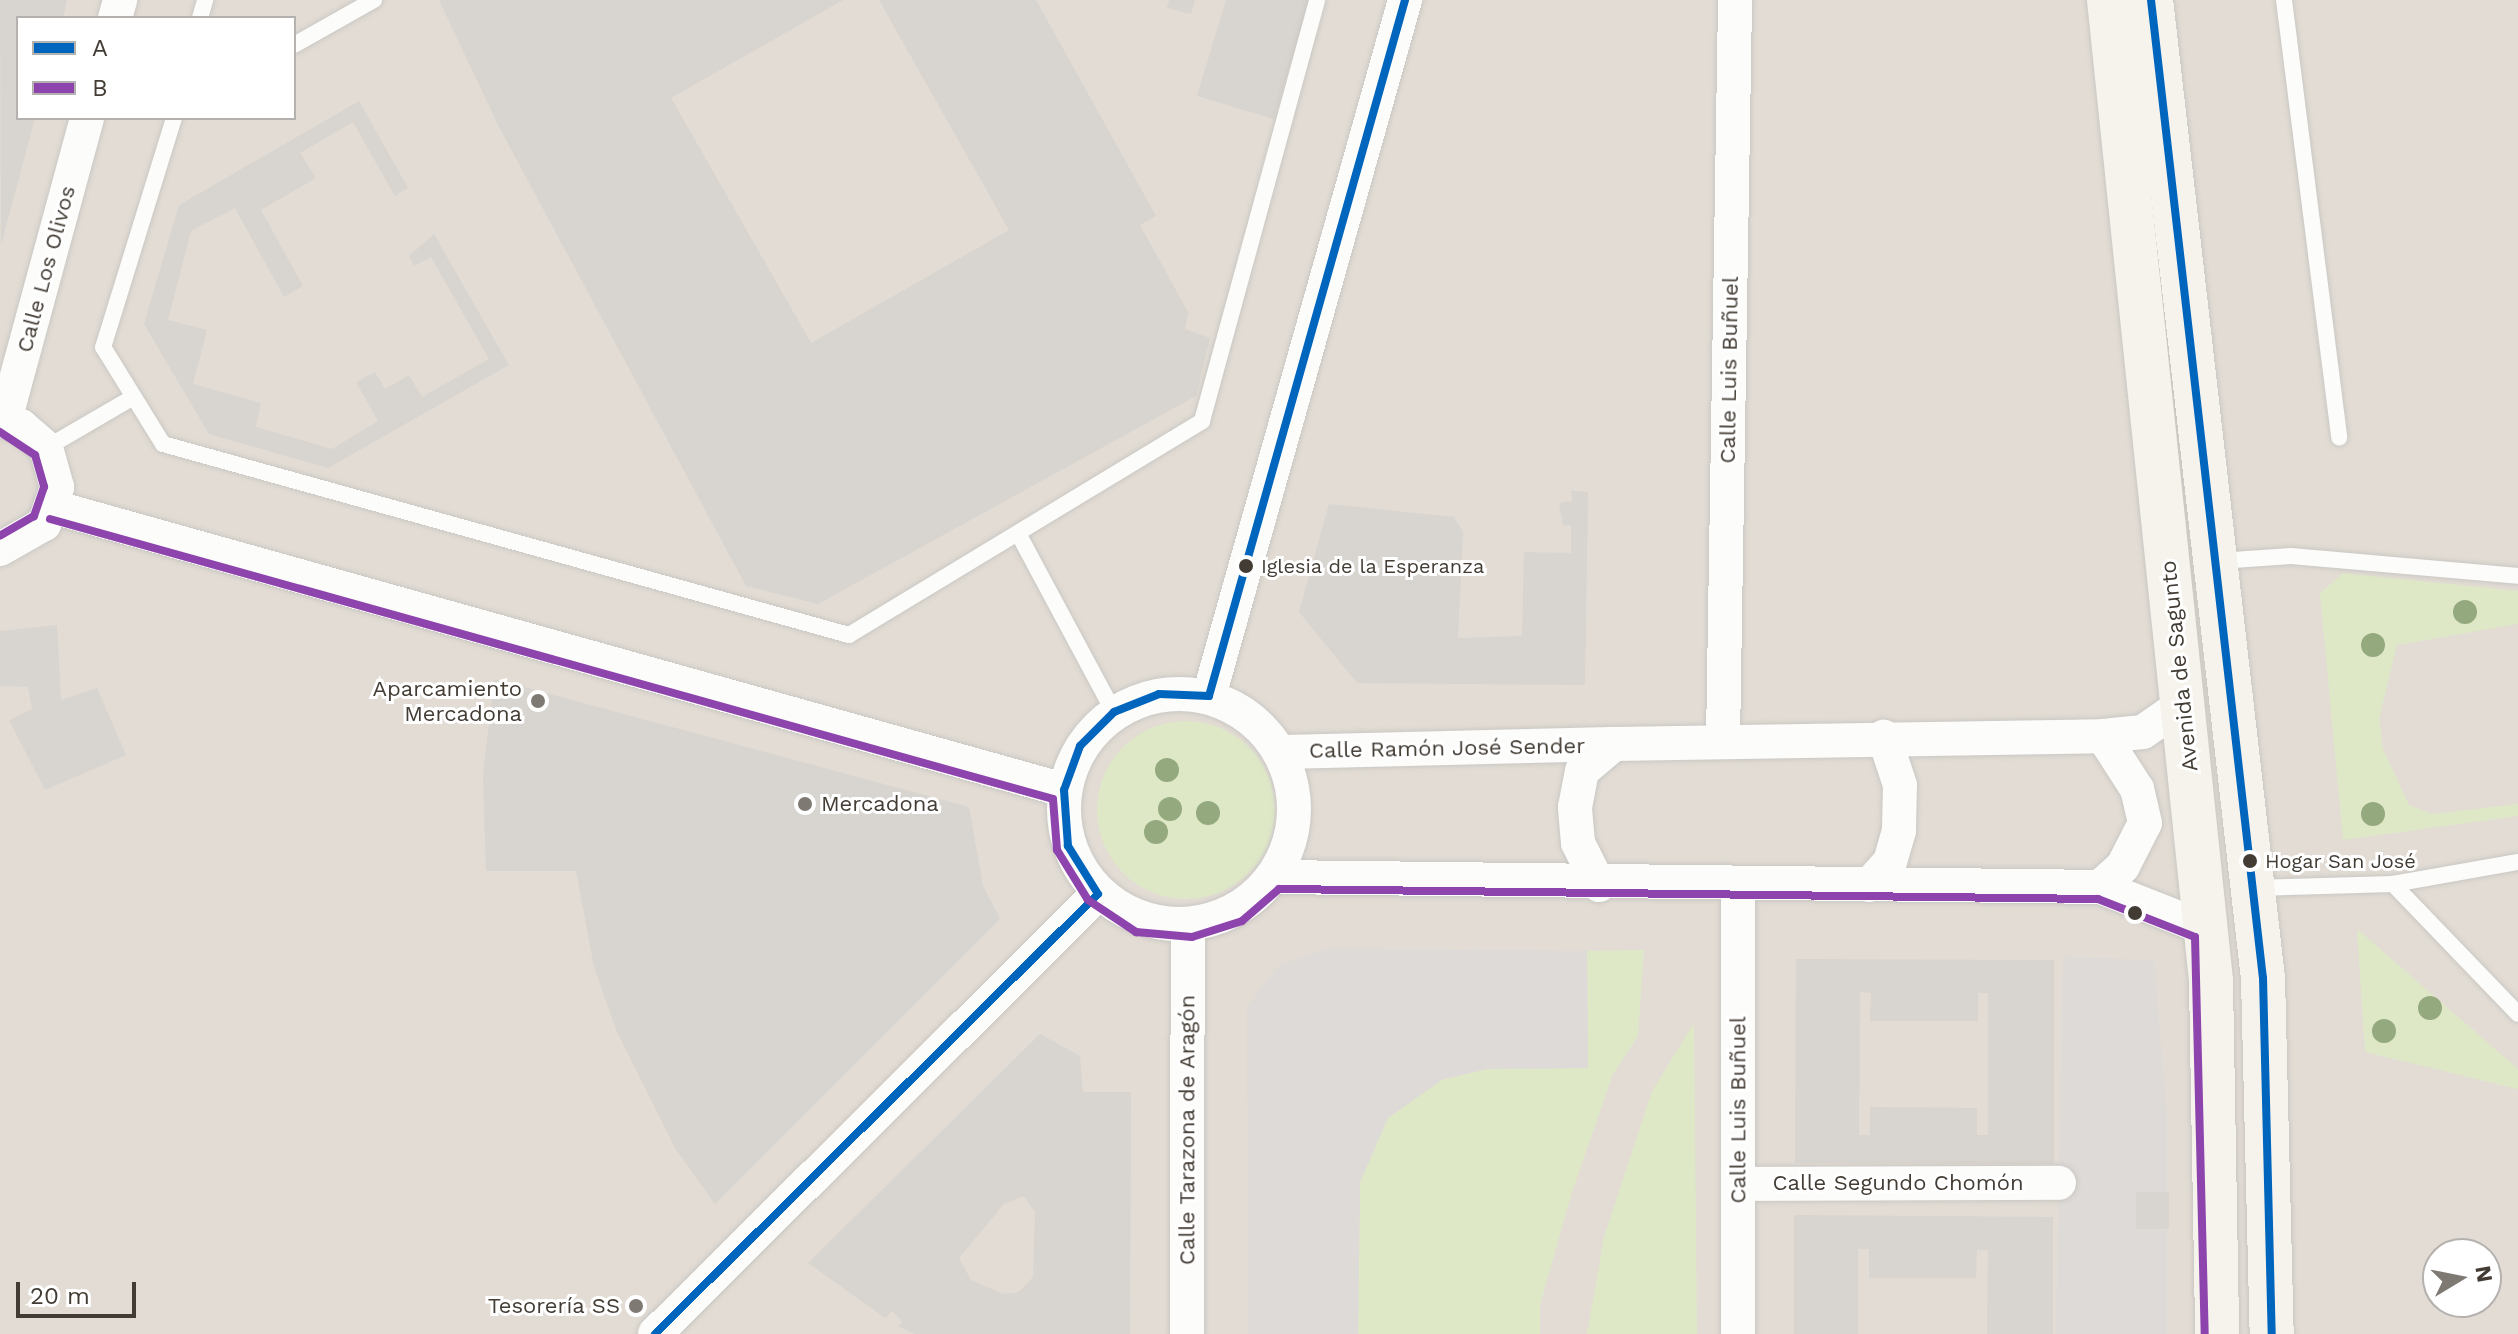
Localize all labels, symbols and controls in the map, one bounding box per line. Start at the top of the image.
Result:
legend [16,16,296,120]
text: A [92,34,108,62]
text: B [92,74,108,102]
street label: Calle Los Olivos [11,183,81,355]
street label: Calle Luis Buñuel [1714,276,1744,464]
place label: Iglesia de la Esperanza [1261,554,1485,578]
marker: Iglesia de la Esperanza [1238,558,1254,574]
street label: Avenida de Sagunto [2155,559,2203,773]
place label: Aparcamiento Mercadona [372,675,522,726]
marker: Aparcamiento Mercadona [529,692,547,710]
street label: Calle Ramón José Sender [1308,732,1586,764]
place label: Mercadona [821,791,939,817]
marker: Mercadona [796,795,814,813]
place label: Hogar San José [2265,849,2417,873]
marker: Hogar San José [2242,853,2258,869]
unlabelled marker [2127,905,2143,921]
street label: Calle Tarazona de Aragón [1174,994,1200,1266]
street label: Calle Luis Buñuel [1725,1016,1751,1204]
street label: Calle Segundo Chomón [1772,1170,2024,1196]
north arrow [2422,1238,2502,1318]
text: N [2470,1264,2498,1284]
scale bar [20,1266,140,1316]
text: 20 m [30,1282,90,1310]
place label: Tesorería SS [487,1293,620,1319]
marker: Tesorería SS [627,1297,645,1315]

